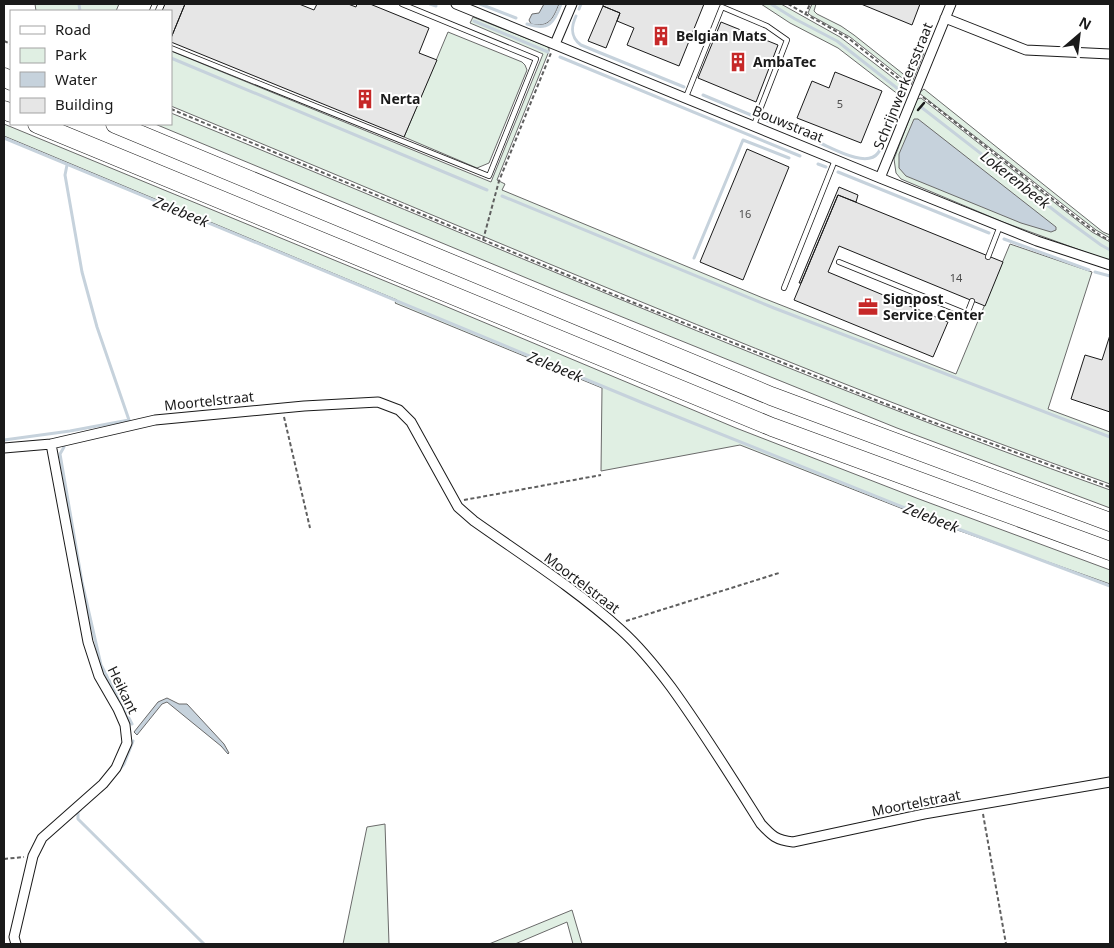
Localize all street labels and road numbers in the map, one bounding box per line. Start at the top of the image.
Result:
street label: Schrijnwerkersstraat [868,20,937,152]
street label: Bouwstraat [750,101,827,146]
street label: Moortelstraat [163,386,255,415]
street label: Moortelstraat [541,548,624,617]
street label: Heikant [104,663,143,717]
street label: Moortelstraat [870,785,962,820]

